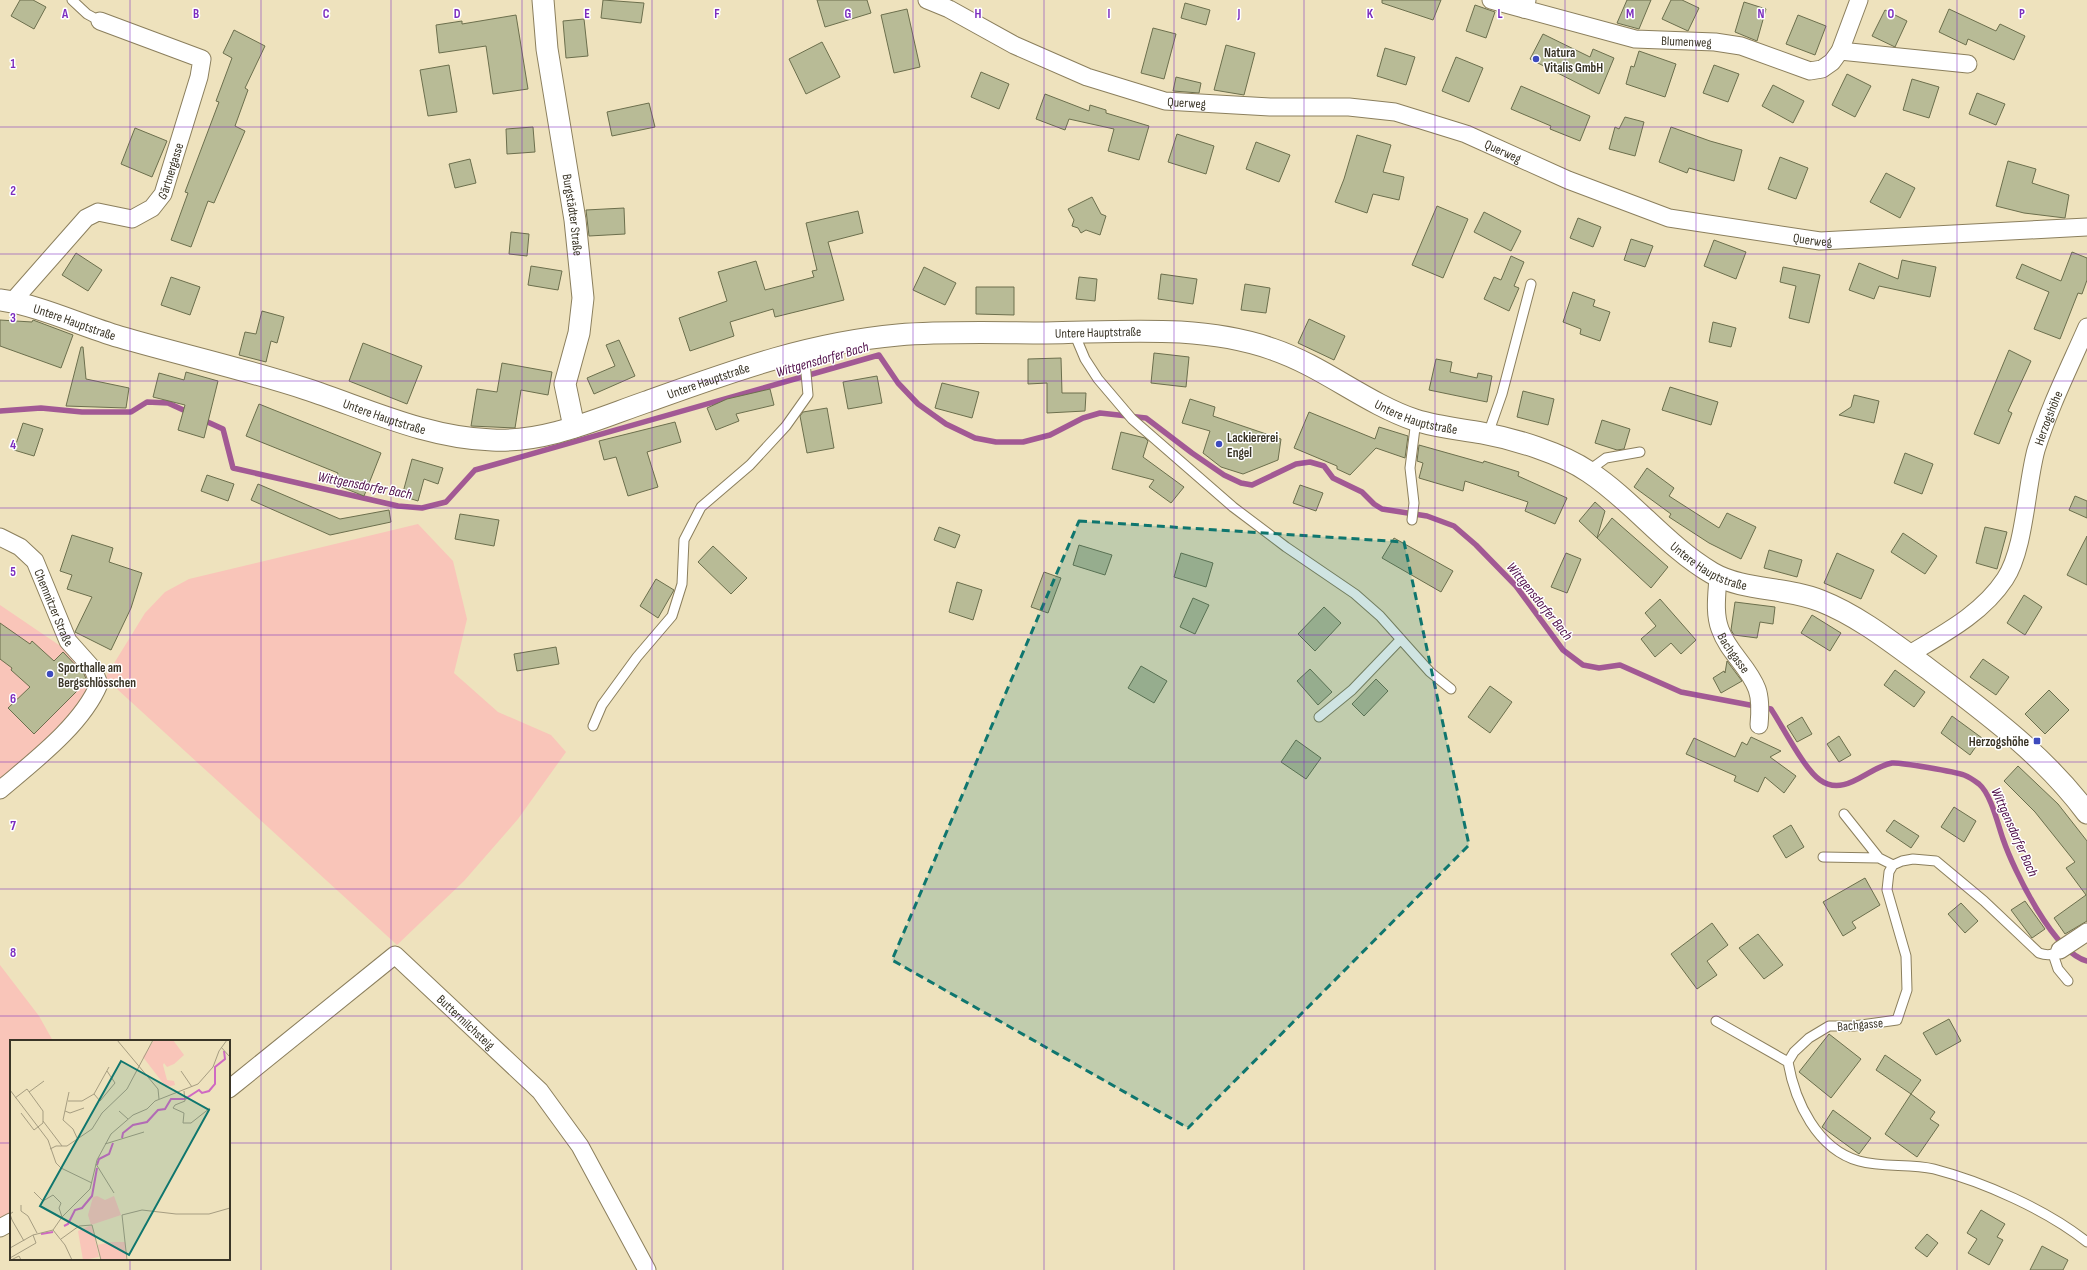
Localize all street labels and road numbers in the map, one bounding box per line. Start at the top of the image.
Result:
street label: Blumenweg [1661,33,1712,51]
street label: Querweg [1167,94,1206,112]
street label: Querweg [1482,136,1524,167]
street label: Gärtnergasse [155,141,187,203]
street label: Burgstädter Straße [559,173,586,257]
street label: Querweg [1792,230,1832,250]
street label: Untere Hauptstraße [31,301,118,344]
street label: Untere Hauptstraße [1055,324,1141,342]
street label: Untere Hauptstraße [665,360,752,403]
street label: Herzogshöhe [2031,389,2067,447]
street label: Untere Hauptstraße [341,396,427,438]
street label: Untere Hauptstraße [1372,396,1459,438]
street label: Untere Hauptstraße [1667,539,1748,594]
street label: Chemnitzer Straße [30,567,76,650]
street label: Bachgasse [1713,630,1753,677]
street label: Buttermilchsteig [433,992,498,1053]
street label: Bachgasse [1836,1015,1884,1035]

